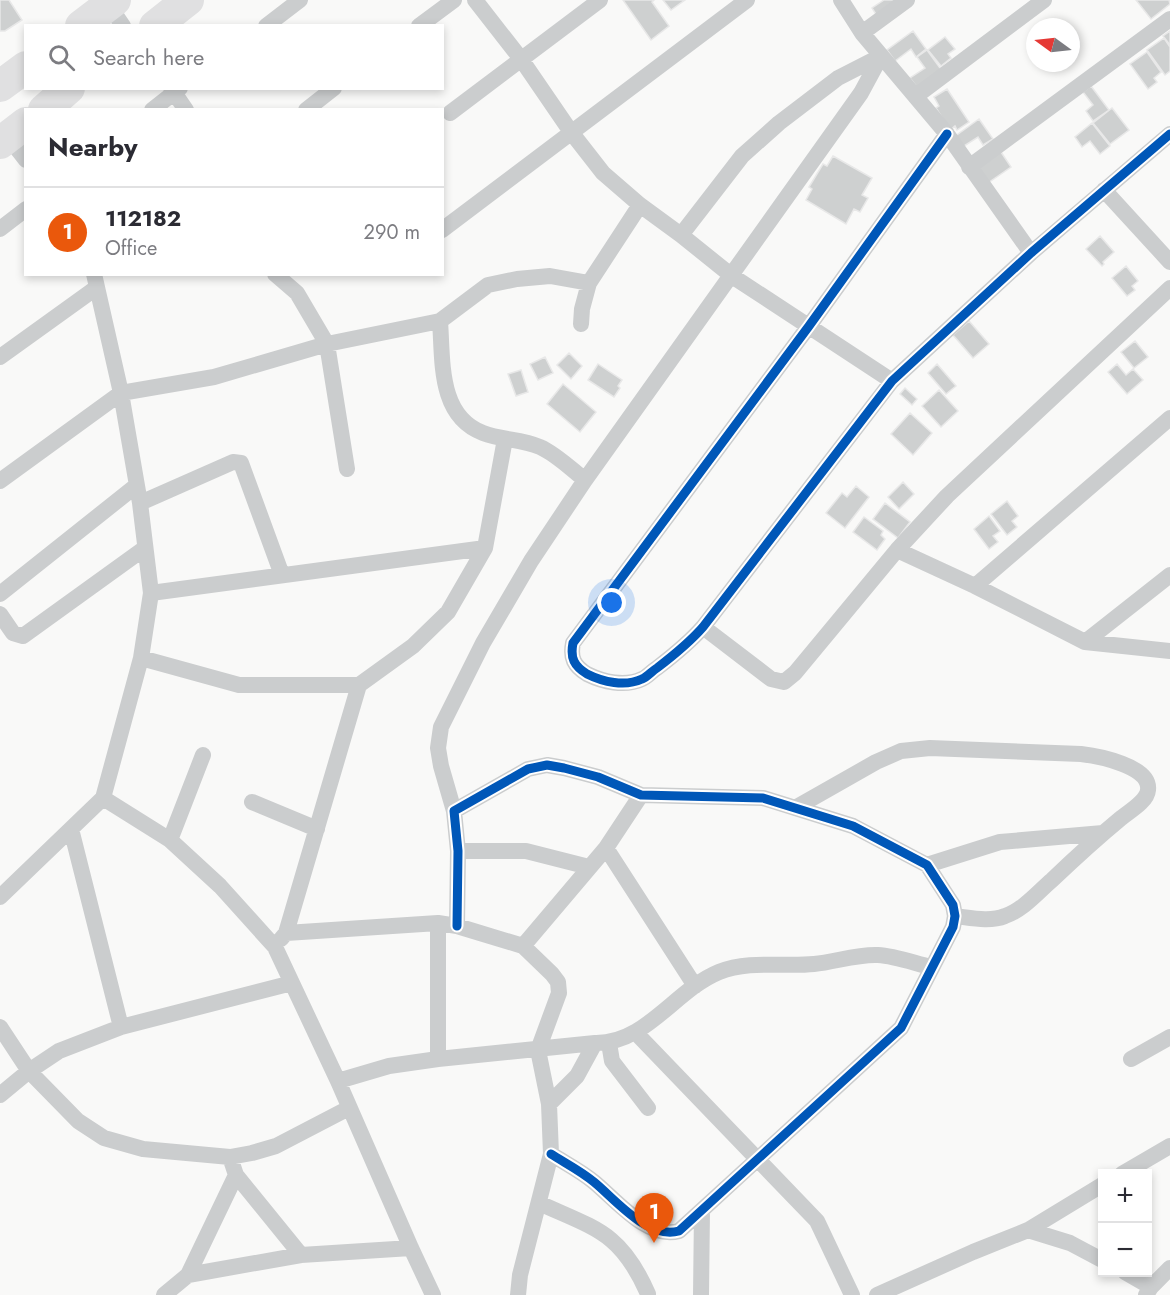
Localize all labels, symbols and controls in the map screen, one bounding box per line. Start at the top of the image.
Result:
north arrow [1026,18,1080,72]
search box [24,24,444,90]
icon: search [45,41,78,74]
text: Search here [93,41,204,73]
text: Nearby [48,128,137,166]
text: 112182 [105,202,181,234]
text: 1 [62,218,73,247]
text: 290 m [364,218,420,247]
text: Office [105,234,157,263]
your location [597,588,626,617]
map controls [1098,1169,1152,1277]
button: + [1098,1169,1152,1223]
pin: 1 [634,1194,674,1243]
button: − [1098,1223,1152,1277]

